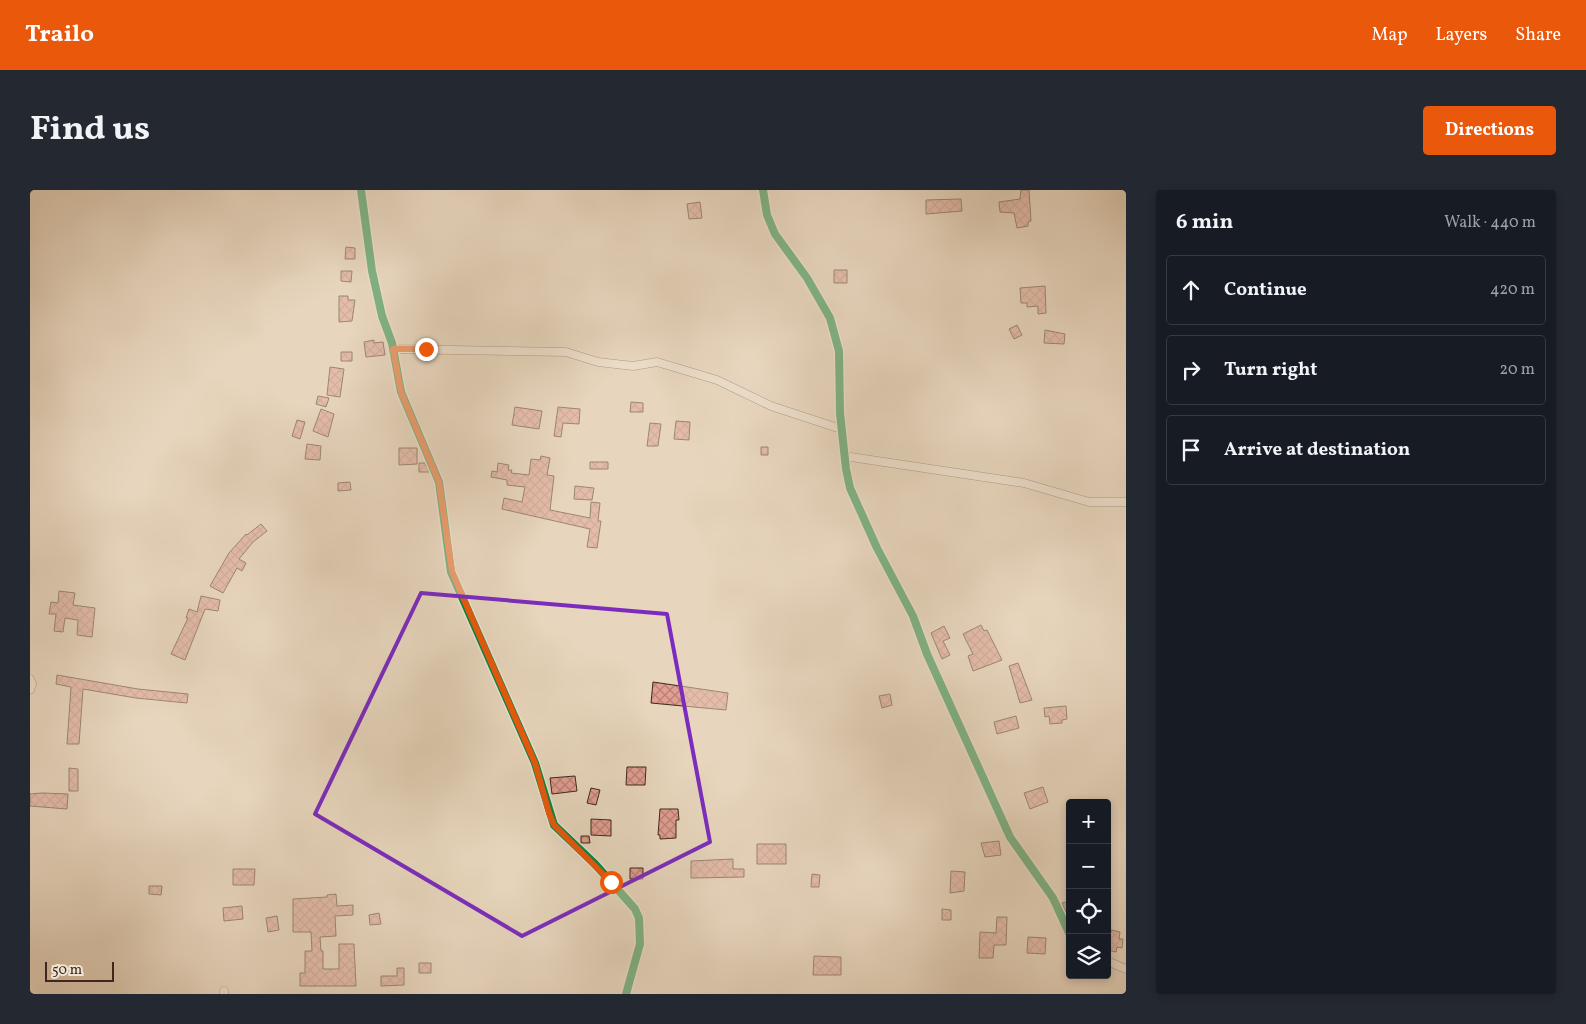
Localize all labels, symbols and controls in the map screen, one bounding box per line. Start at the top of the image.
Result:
text: Trailo [25,18,94,52]
text: Map [1371,23,1407,48]
text: Layers [1435,23,1487,48]
text: Share [1515,23,1561,48]
text: Find us [30,106,150,154]
button: Directions [1423,106,1556,155]
text: 6 min [1176,208,1233,237]
text: Walk · 440 m [1444,212,1536,234]
icon: ahead [1177,276,1205,304]
text: Continue [1224,277,1307,303]
text: 420 m [1490,279,1535,301]
route end [415,338,438,361]
icon: right [1177,356,1205,384]
text: Turn right [1224,357,1317,383]
text: 20 m [1500,359,1535,381]
icon: arrive [1177,436,1205,464]
text: Arrive at destination [1224,437,1410,463]
map controls [1066,799,1111,979]
button: + [1066,799,1111,844]
button: − [1066,844,1111,889]
route start [600,871,623,894]
button: locate [1066,889,1111,934]
button: layers [1066,934,1111,979]
scale bar [45,959,114,982]
text: 50 m [52,961,82,980]

